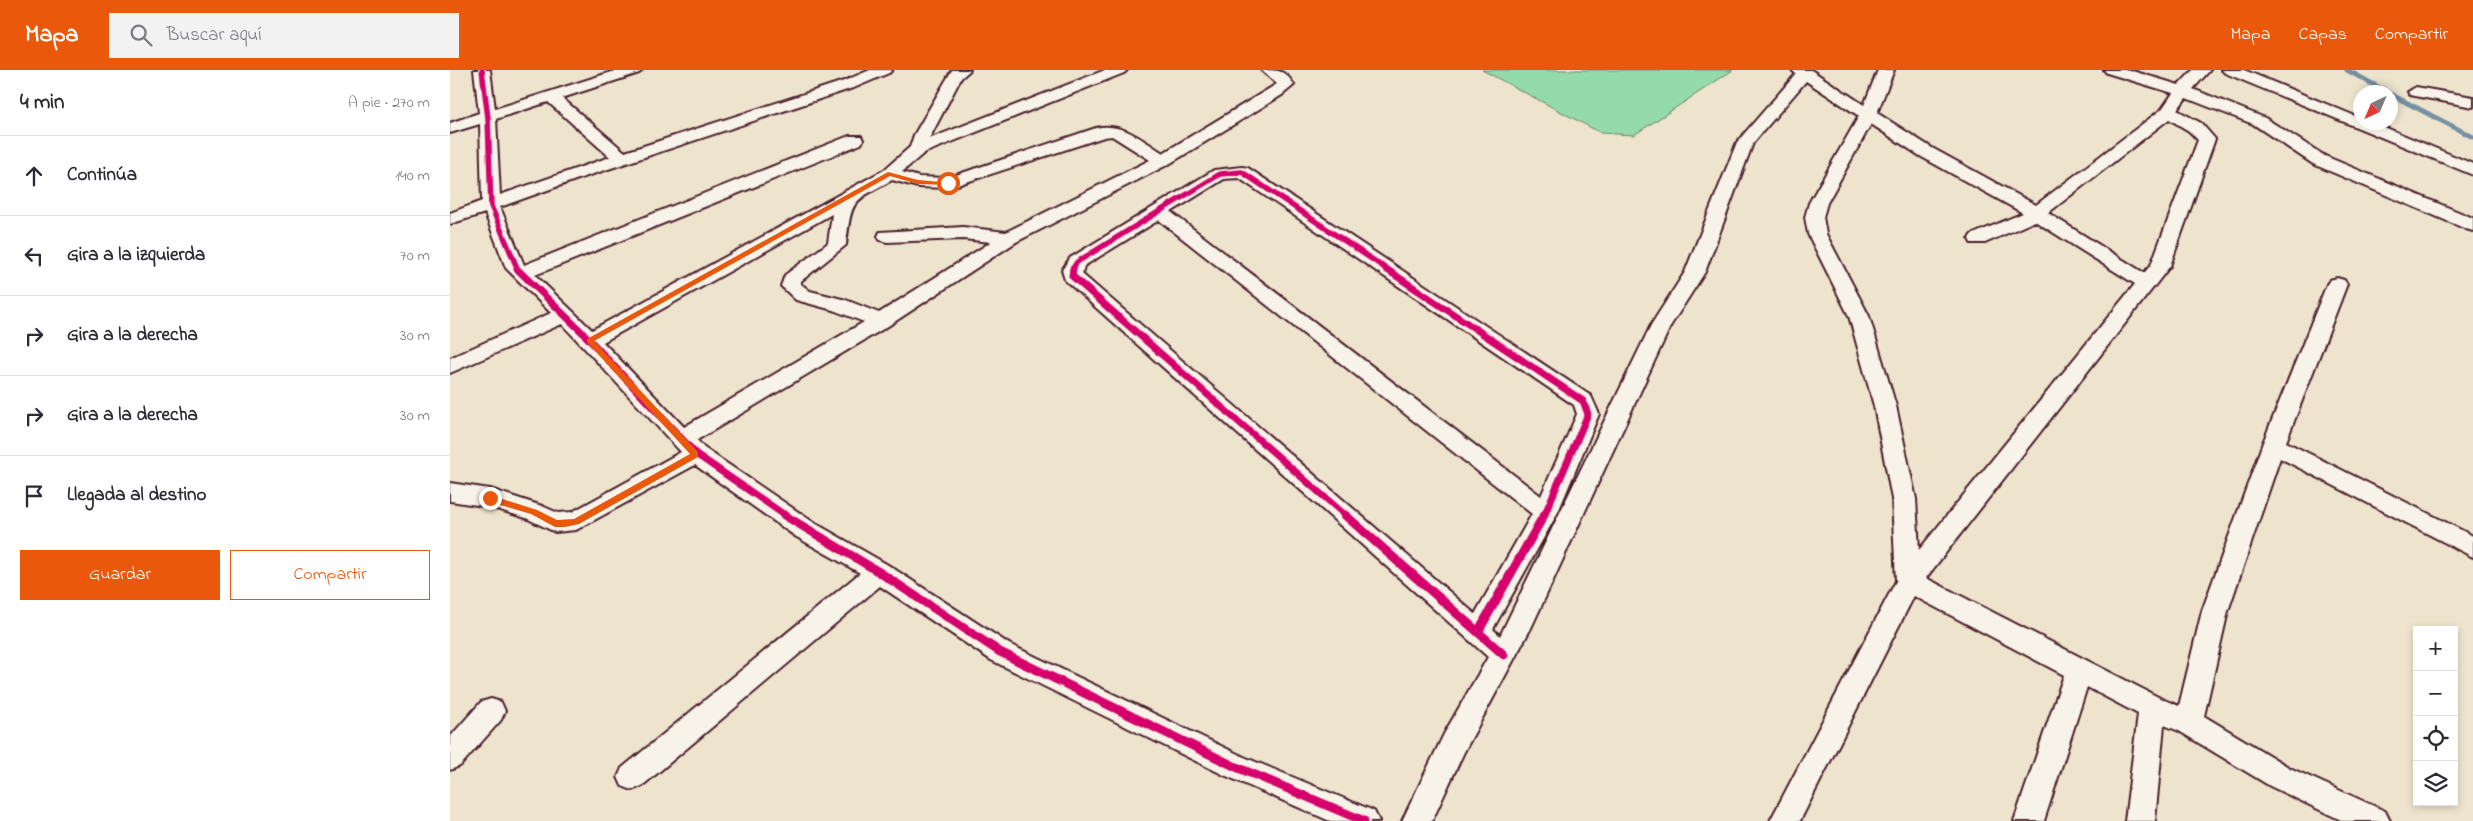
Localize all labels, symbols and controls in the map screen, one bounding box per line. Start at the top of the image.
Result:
search box [109,13,459,58]
text: Mapa [25,18,79,53]
icon: search [127,21,155,49]
text: Buscar aquí [167,22,262,49]
text: Mapa [2230,22,2271,48]
text: Capas [2299,22,2347,48]
text: Compartir [2375,22,2448,48]
north arrow [2353,85,2398,130]
text: 4 min [20,88,64,118]
text: A pie · 270 m [348,91,430,115]
icon: ahead [20,162,48,190]
text: Continúa [67,162,137,189]
text: 140 m [395,164,430,188]
route start [937,172,960,195]
icon: left [20,242,48,270]
text: Gira a la izquierda [67,242,205,269]
text: 70 m [400,244,430,268]
icon: right [20,322,48,350]
text: Gira a la derecha [67,322,198,349]
text: 30 m [400,324,430,348]
icon: right [20,402,48,430]
text: Gira a la derecha [67,402,198,429]
text: 30 m [400,404,430,428]
icon: arrive [20,482,48,510]
text: Llegada al destino [67,482,206,509]
route end [479,487,502,510]
button: Guardar [20,550,220,600]
button: Compartir [230,550,430,600]
map controls [2413,626,2458,806]
button: + [2413,626,2458,671]
button: − [2413,671,2458,716]
button: locate [2413,716,2458,761]
button: layers [2413,761,2458,806]

